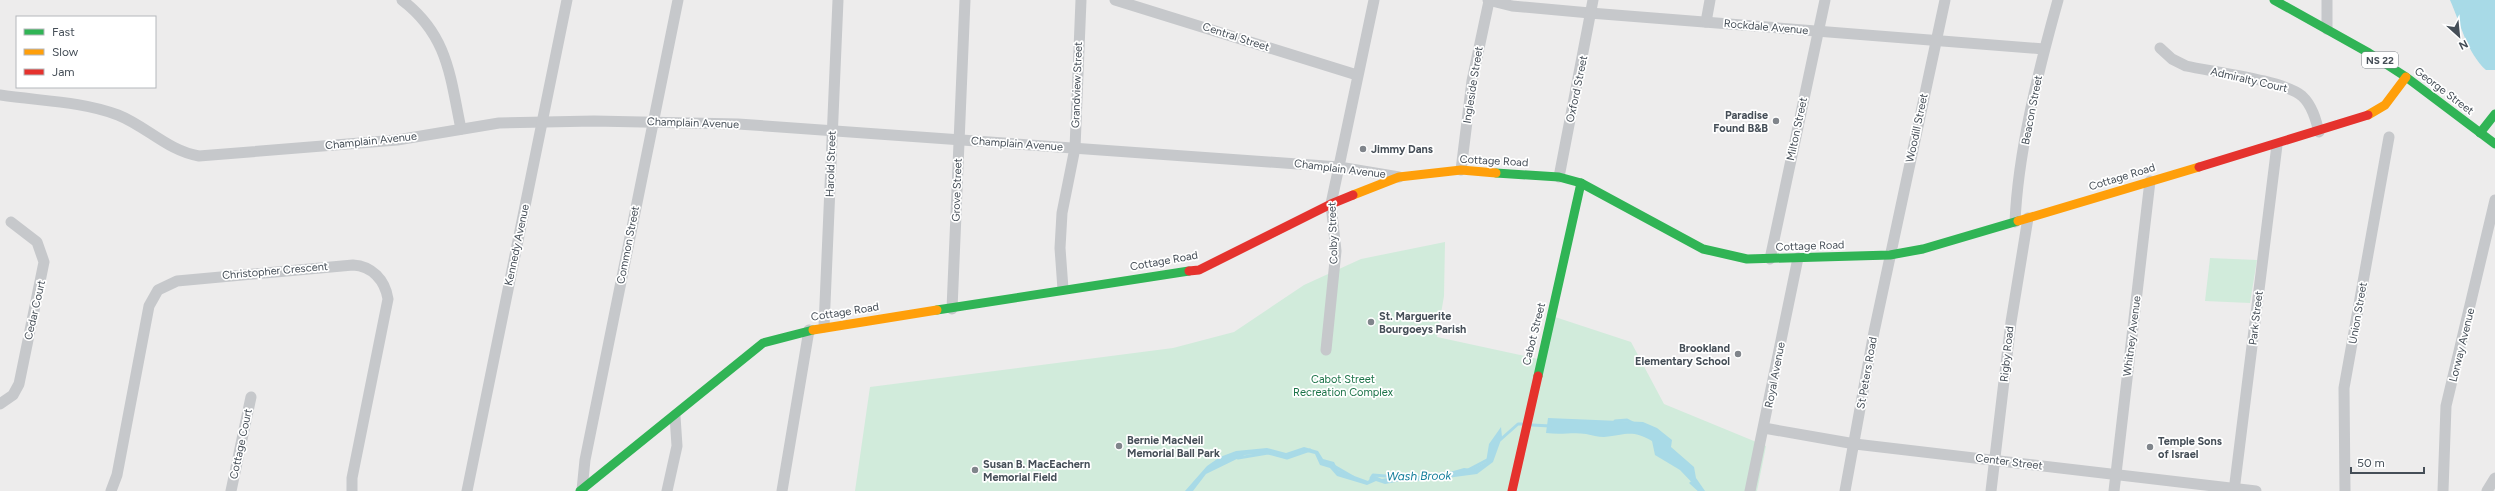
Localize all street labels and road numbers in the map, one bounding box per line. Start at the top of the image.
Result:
street label: Rockdale Avenue [1723,17,1809,37]
street label: Central Street [1201,20,1271,54]
street label: Grandview Street [1069,42,1085,128]
street label: Ingleside Street [1461,46,1485,124]
road number: NS 22 [2362,52,2398,68]
street label: Oxford Street [1564,54,1590,124]
street label: Admiralty Court [2209,65,2289,95]
street label: George Street [2412,65,2476,117]
street label: Beacon Street [2019,74,2045,146]
street label: Woodill Street [1903,92,1931,164]
street label: Milton Street [1784,96,1810,162]
street label: Champlain Avenue [647,115,739,131]
street label: Champlain Avenue [324,130,418,152]
street label: Harold Street [823,131,839,197]
street label: Champlain Avenue [971,134,1063,154]
street label: Cottage Road [1459,153,1529,169]
street label: Champlain Avenue [1293,157,1387,181]
street label: Grove Street [949,158,965,222]
street label: Cottage Road [2087,161,2157,193]
street label: Colby Street [1325,202,1341,264]
street label: Kennedy Avenue [502,203,532,287]
street label: Common Street [614,205,642,285]
street label: Cottage Road [1775,238,1845,254]
street label: Cottage Road [1129,249,1199,273]
street label: Christopher Crescent [222,260,328,282]
street label: Cedar Court [22,279,48,341]
street label: Union Street [2346,281,2370,345]
street label: Park Street [2246,290,2266,346]
street label: Whitney Avenue [2121,295,2143,377]
street label: Cottage Road [810,300,880,324]
street label: Cabot Street [1520,301,1548,367]
street label: Lorway Avenue [2447,307,2477,383]
street label: Rigby Road [1998,325,2016,383]
street label: St Peters Road [1854,336,1880,410]
street label: Royal Avenue [1762,341,1788,409]
street label: Cottage Court [227,408,255,480]
street label: Center Street [1975,451,2043,473]

